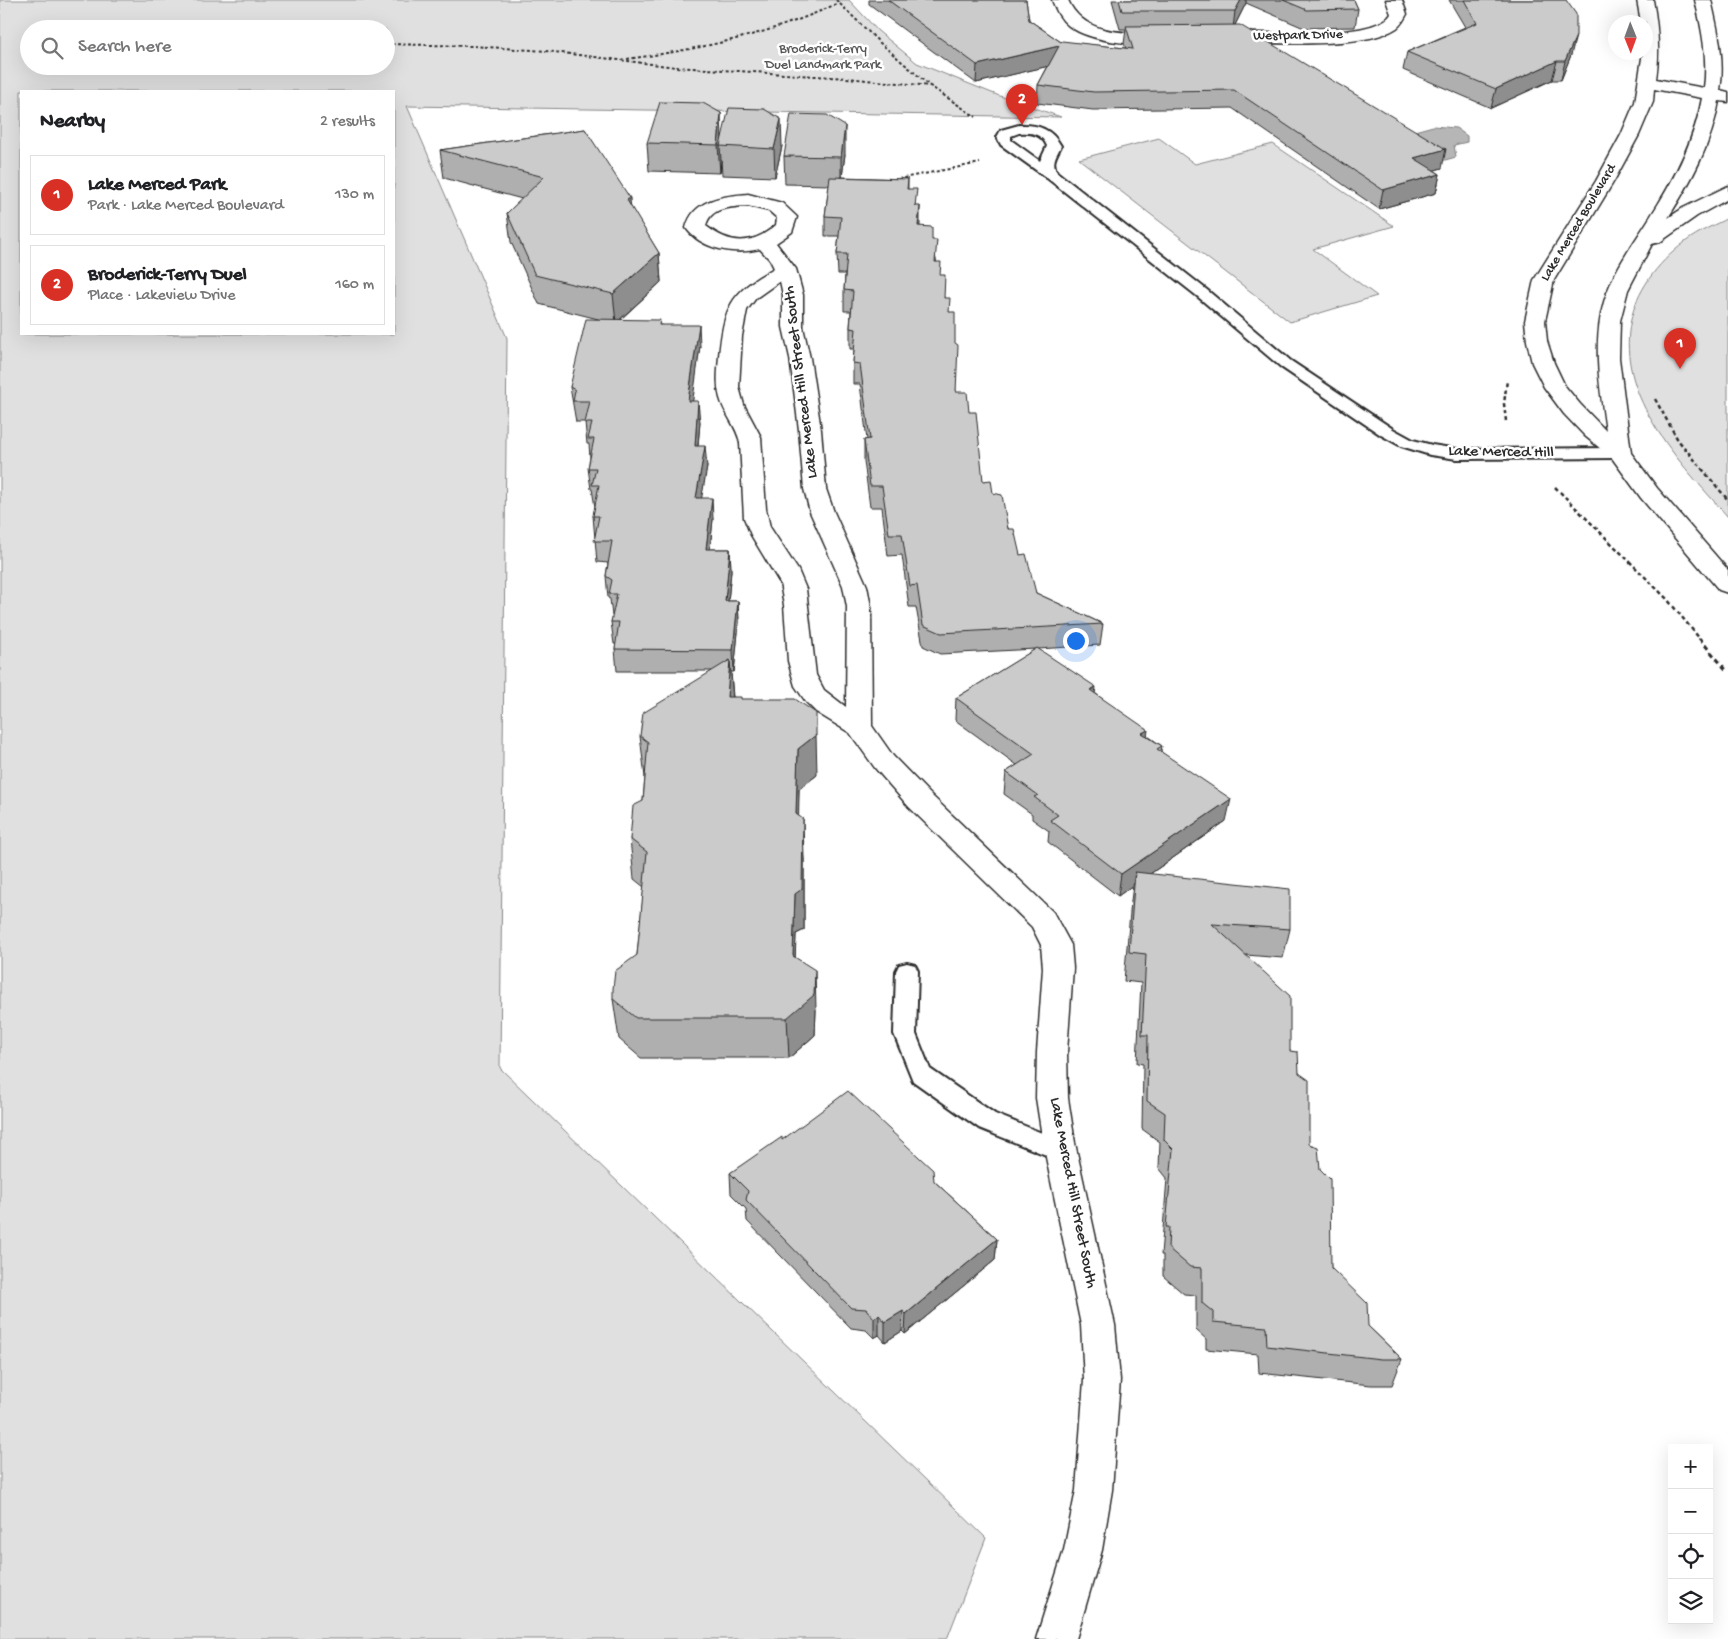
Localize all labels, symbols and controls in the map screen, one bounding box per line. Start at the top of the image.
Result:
north arrow [1608,15,1653,60]
search box [20,20,395,75]
street label: Westpark Drive [1253,27,1344,45]
icon: search [38,34,66,62]
text: Search here [78,36,172,59]
park label: Broderick-Terry Duel Landmark Park [764,41,883,74]
pin: 2 [1006,84,1038,125]
text: Nearby [40,110,105,135]
text: 2 results [320,113,375,132]
street label: Lake Merced Boulevard [1537,160,1622,285]
text: Lake Merced Park [88,174,226,197]
text: 1 [54,186,60,205]
text: 130 m [335,186,374,205]
text: Park · Lake Merced Boulevard [88,197,284,216]
text: Broderick-Terry Duel [88,264,247,287]
text: 2 [53,276,61,295]
text: 160 m [335,276,374,295]
street label: Lake Merced Hill Street South [781,284,823,479]
text: Place · Lakeview Drive [88,287,236,306]
pin: 1 [1664,328,1696,369]
street label: Lake Merced Hill [1448,443,1554,463]
your location [1063,628,1089,654]
street label: Lake Merced Hill Street South [1044,1096,1100,1290]
map controls [1668,1444,1713,1624]
button: + [1668,1444,1713,1489]
button: − [1668,1489,1713,1534]
button: locate [1668,1534,1713,1579]
button: layers [1668,1579,1713,1624]

